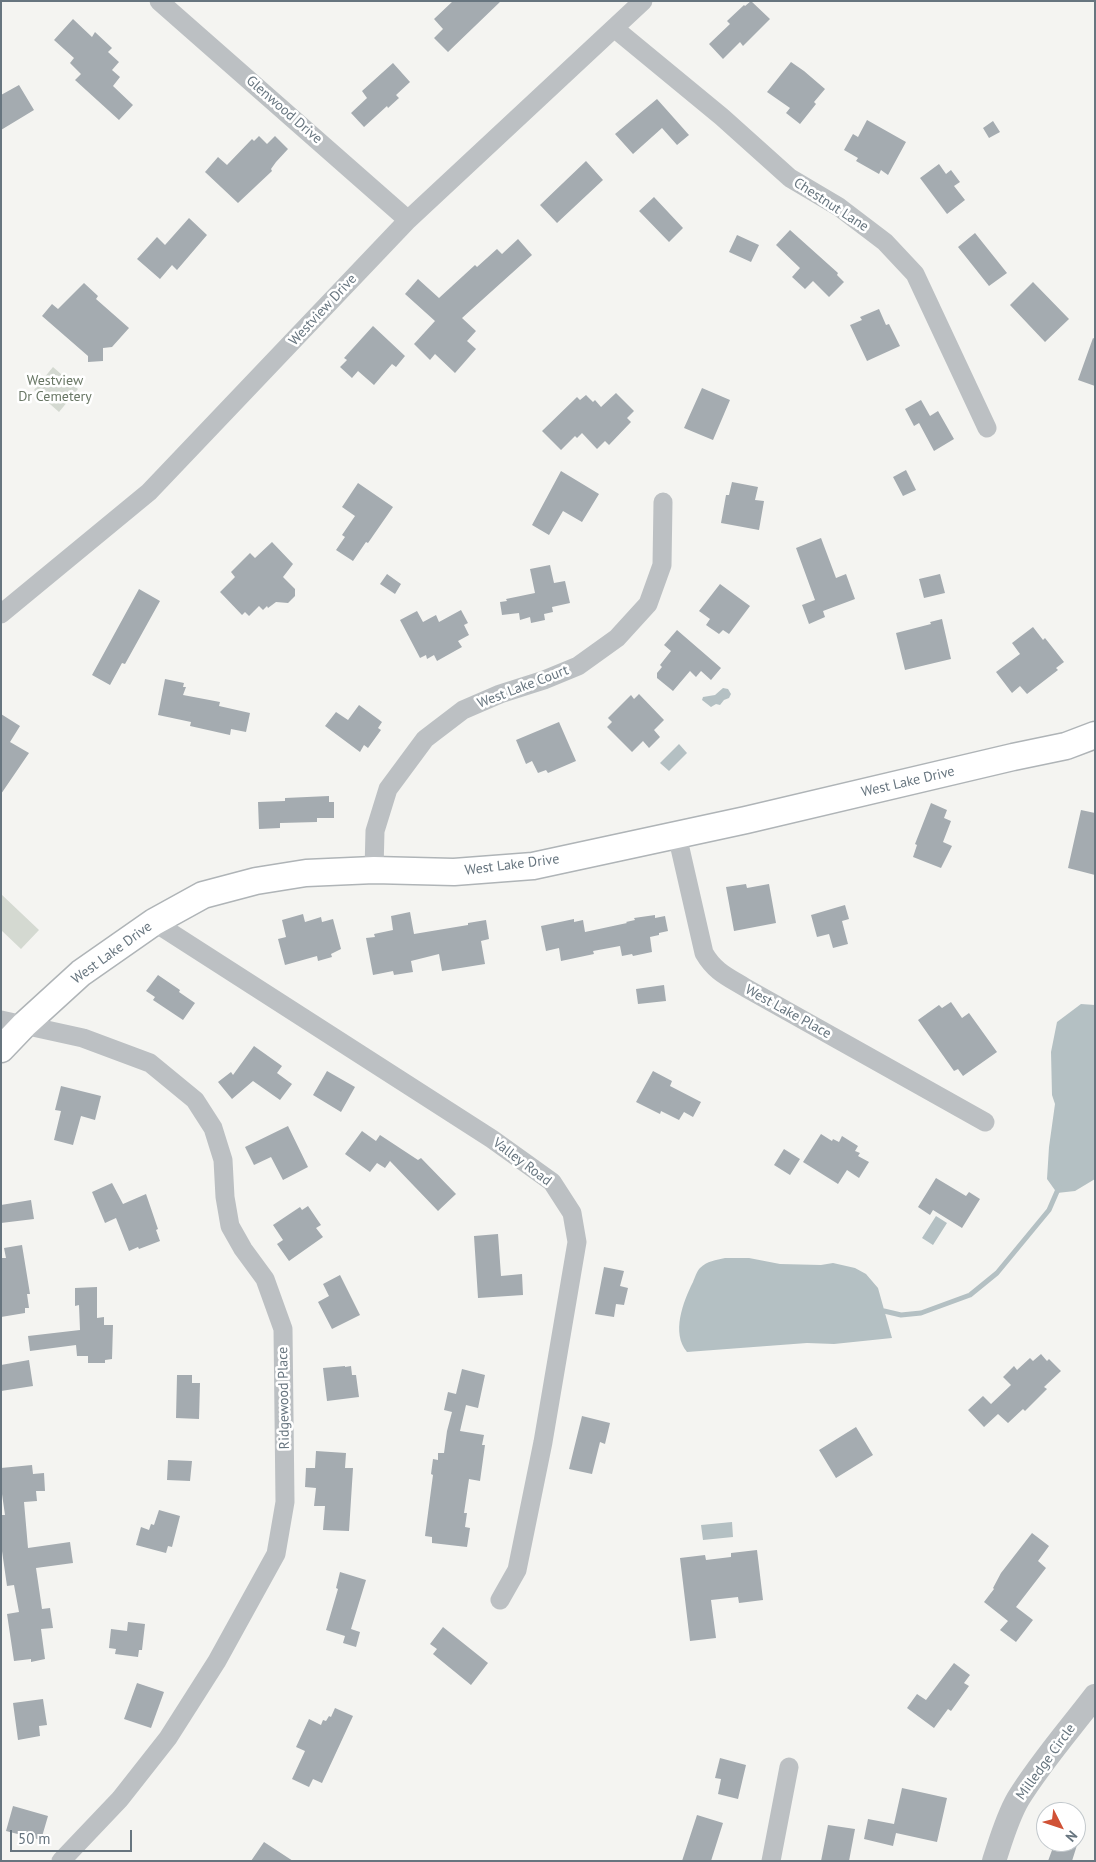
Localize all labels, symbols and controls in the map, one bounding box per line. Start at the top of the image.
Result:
street label: Glenwood Drive [243,72,325,148]
street label: Chestnut Lane [790,175,872,235]
street label: Westview Drive [286,271,360,349]
park label: Westview Dr Cemetery [18,373,92,406]
street label: West Lake Court [475,662,571,712]
street label: West Lake Drive [860,763,956,801]
street label: West Lake Drive [464,851,560,879]
street label: West Lake Drive [69,918,155,988]
street label: West Lake Place [742,981,834,1043]
street label: Valley Road [489,1135,555,1189]
street label: Ridgewood Place [275,1347,293,1449]
street label: Milledge Circle [1013,1721,1079,1803]
north arrow [1036,1802,1086,1852]
scale bar [12,1820,135,1852]
text: N [1062,1827,1081,1846]
text: 50 m [18,1829,51,1848]

